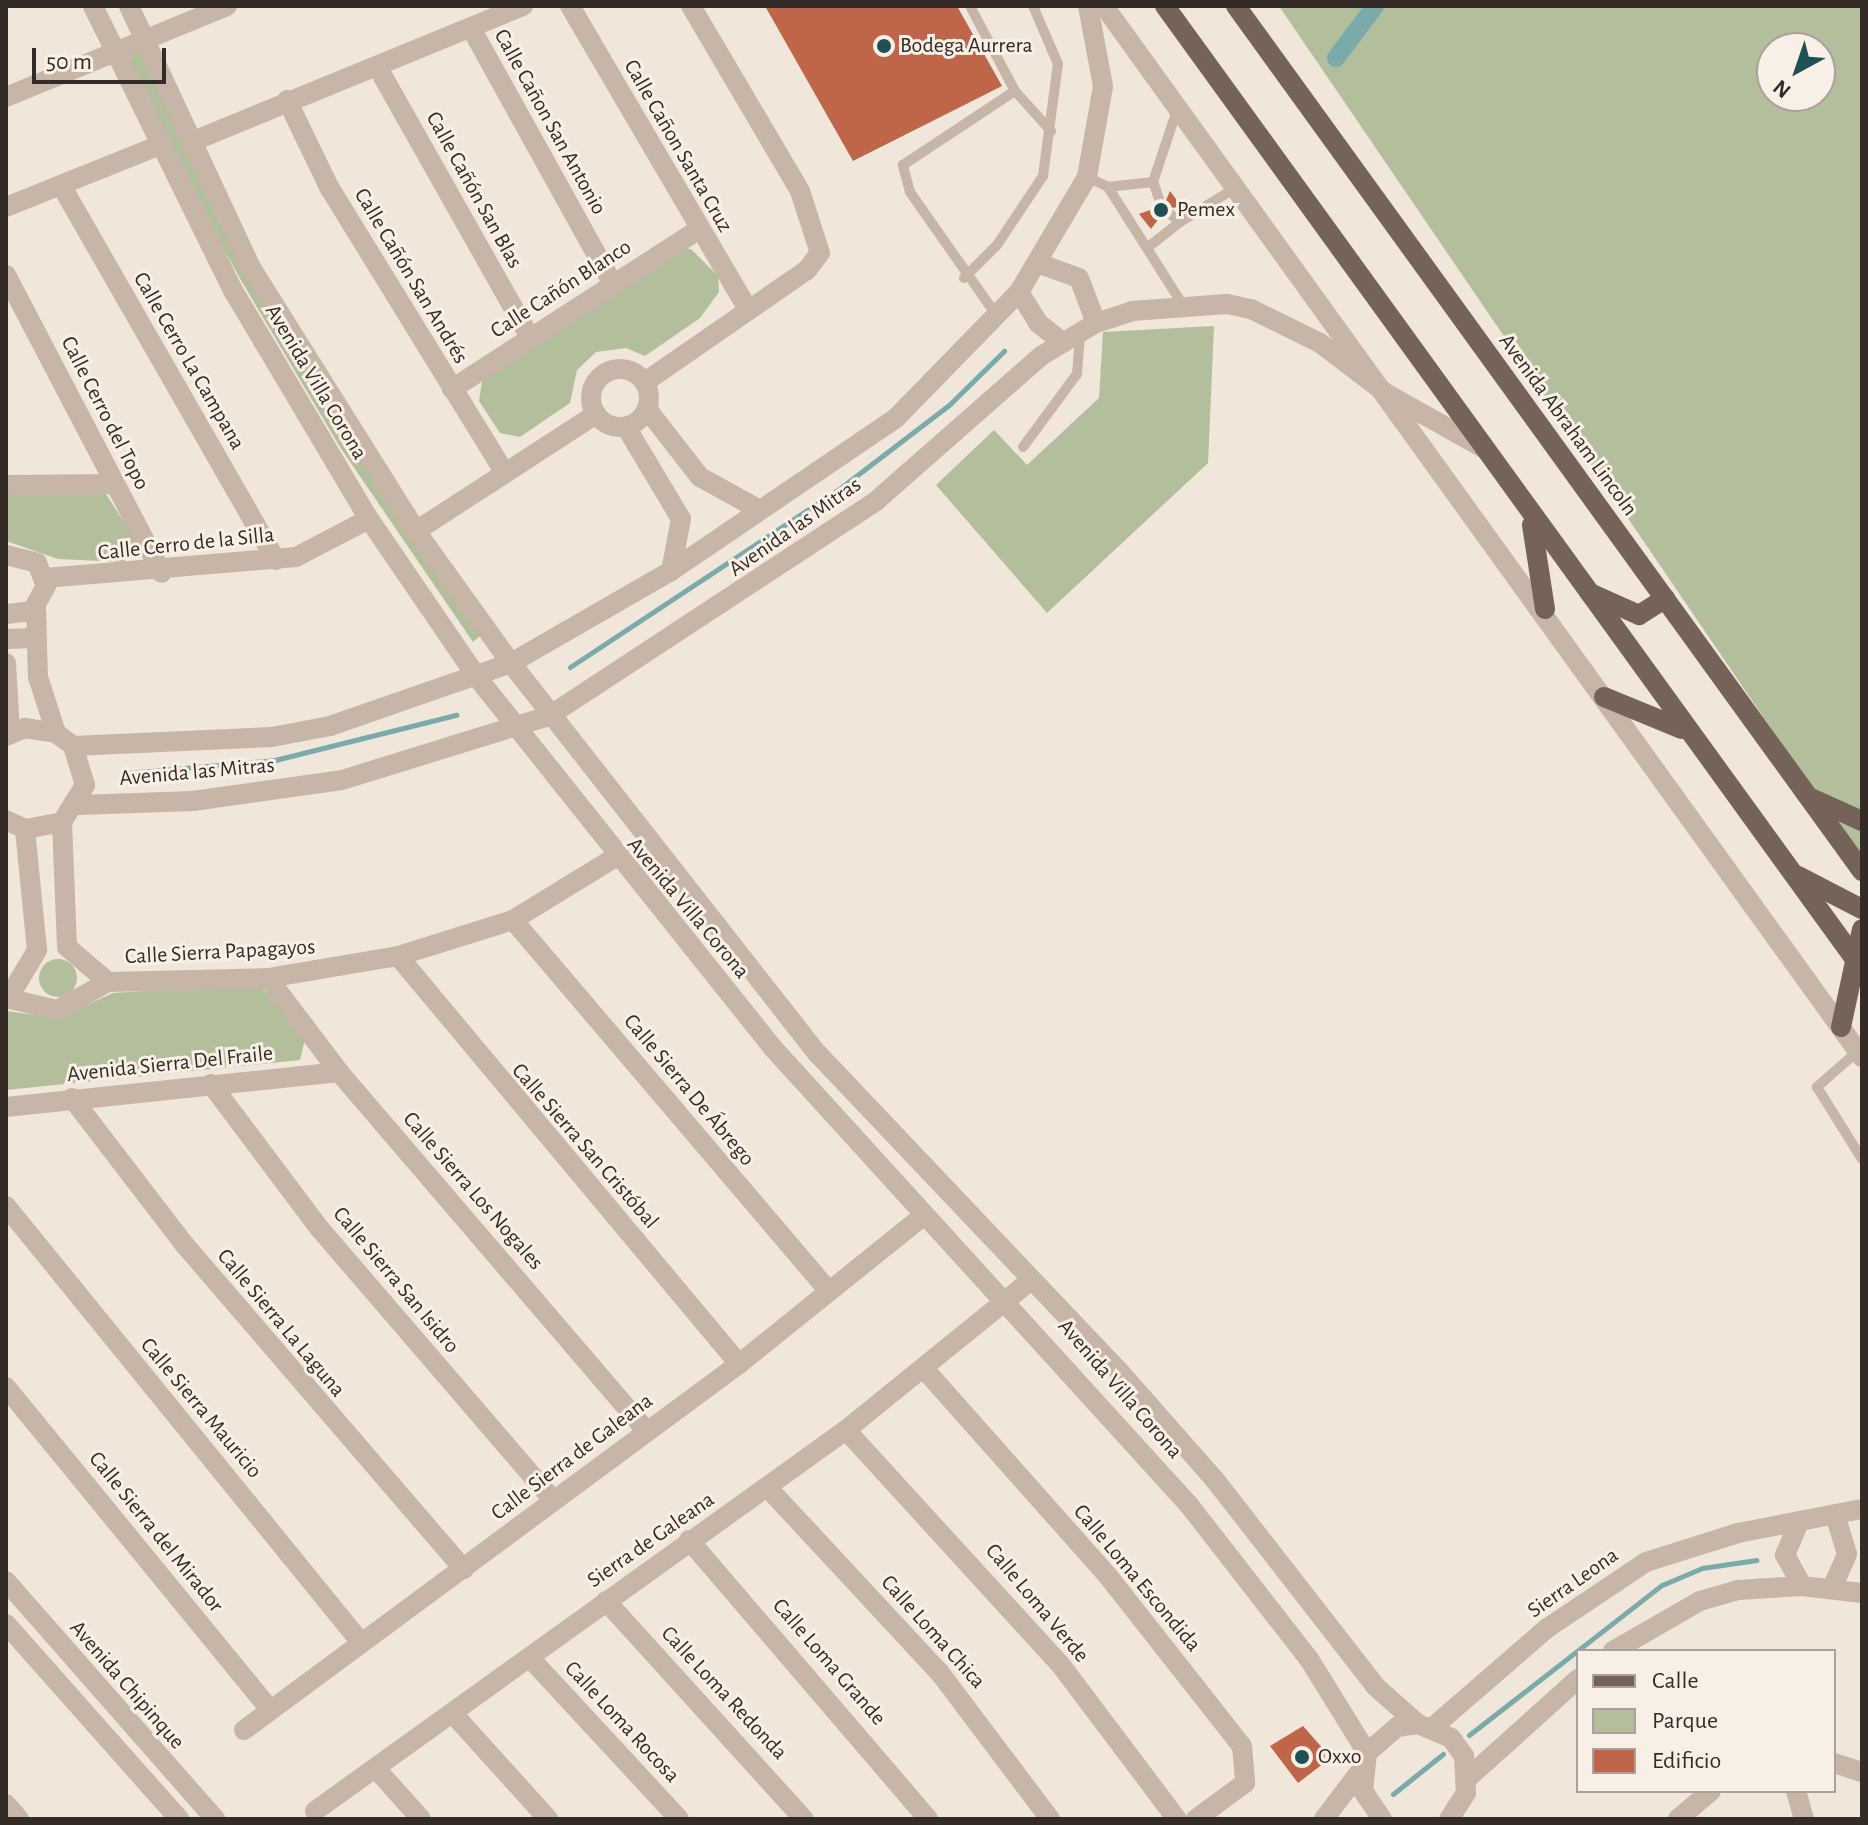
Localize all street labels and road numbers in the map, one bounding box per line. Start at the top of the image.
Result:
street label: Calle Cañon San Antonio [488,25,612,219]
street label: Calle Cañon Santa Cruz [618,55,738,237]
street label: Calle Cañón San Blas [420,107,528,273]
street label: Calle Cañón San Andrés [348,183,474,369]
street label: Calle Cañón Blanco [486,234,636,344]
street label: Calle Cerro La Campana [127,268,251,454]
street label: Avenida Villa Corona [259,300,373,464]
street label: Avenida Abraham Lincoln [1493,329,1643,521]
street label: Calle Cerro del Topo [55,332,155,494]
street label: Avenida las Mitras [724,472,866,582]
street label: Calle Cerro de la Silla [97,522,275,566]
street label: Avenida las Mitras [118,752,276,792]
street label: Avenida Villa Corona [621,832,755,984]
street label: Calle Sierra Papagayos [124,934,316,970]
street label: Calle Sierra De Ábrego [618,1009,760,1171]
street label: Avenida Sierra Del Fraile [66,1040,274,1088]
street label: Calle Sierra San Cristóbal [506,1058,664,1234]
street label: Calle Sierra Los Nogales [397,1106,549,1276]
street label: Calle Sierra San Isidro [327,1201,465,1359]
street label: Calle Sierra La Laguna [211,1244,351,1402]
street label: Avenida Villa Corona [1052,1314,1188,1464]
street label: Calle Sierra Mauricio [135,1332,267,1484]
street label: Calle Sierra de Galeana [486,1388,658,1526]
street label: Calle Sierra del Mirador [83,1446,229,1618]
street label: Sierra de Galeana [582,1486,720,1594]
street label: Calle Loma Escondida [1068,1499,1206,1657]
street label: Calle Loma Verde [980,1538,1094,1668]
street label: Sierra Leona [1523,1542,1623,1624]
street label: Calle Loma Chica [875,1570,991,1694]
street label: Calle Loma Grande [767,1593,891,1731]
street label: Avenida Chipinque [64,1615,190,1755]
street label: Calle Loma Redonda [655,1621,793,1765]
street label: Calle Loma Rocosa [559,1656,685,1788]

